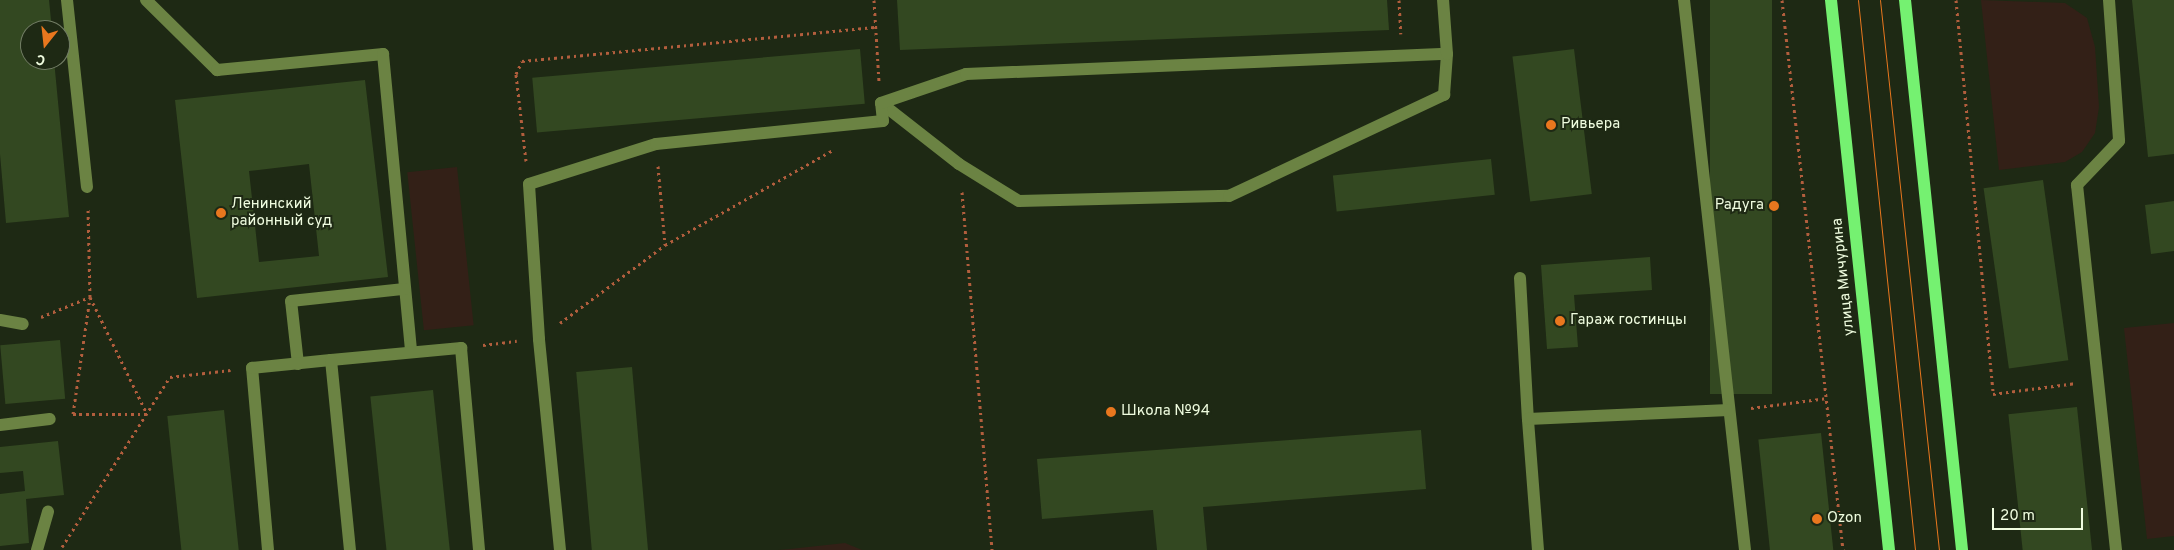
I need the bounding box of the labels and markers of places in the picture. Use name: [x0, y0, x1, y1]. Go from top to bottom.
place label: Ривьера: [1561, 116, 1620, 134]
marker: Ривьера: [1545, 119, 1557, 131]
place label: Ленинский районный суд: [231, 195, 332, 230]
place label: Радуга: [1715, 197, 1764, 215]
marker: Радуга: [1768, 200, 1780, 212]
marker: Ленинский районный суд: [215, 207, 227, 219]
place label: Гараж гостинцы: [1570, 312, 1687, 330]
marker: Гараж гостинцы: [1554, 315, 1566, 327]
place label: Школа №94: [1121, 403, 1210, 421]
marker: Школа №94: [1105, 406, 1117, 418]
place label: Ozon: [1827, 510, 1862, 528]
marker: Ozon: [1811, 513, 1823, 525]

